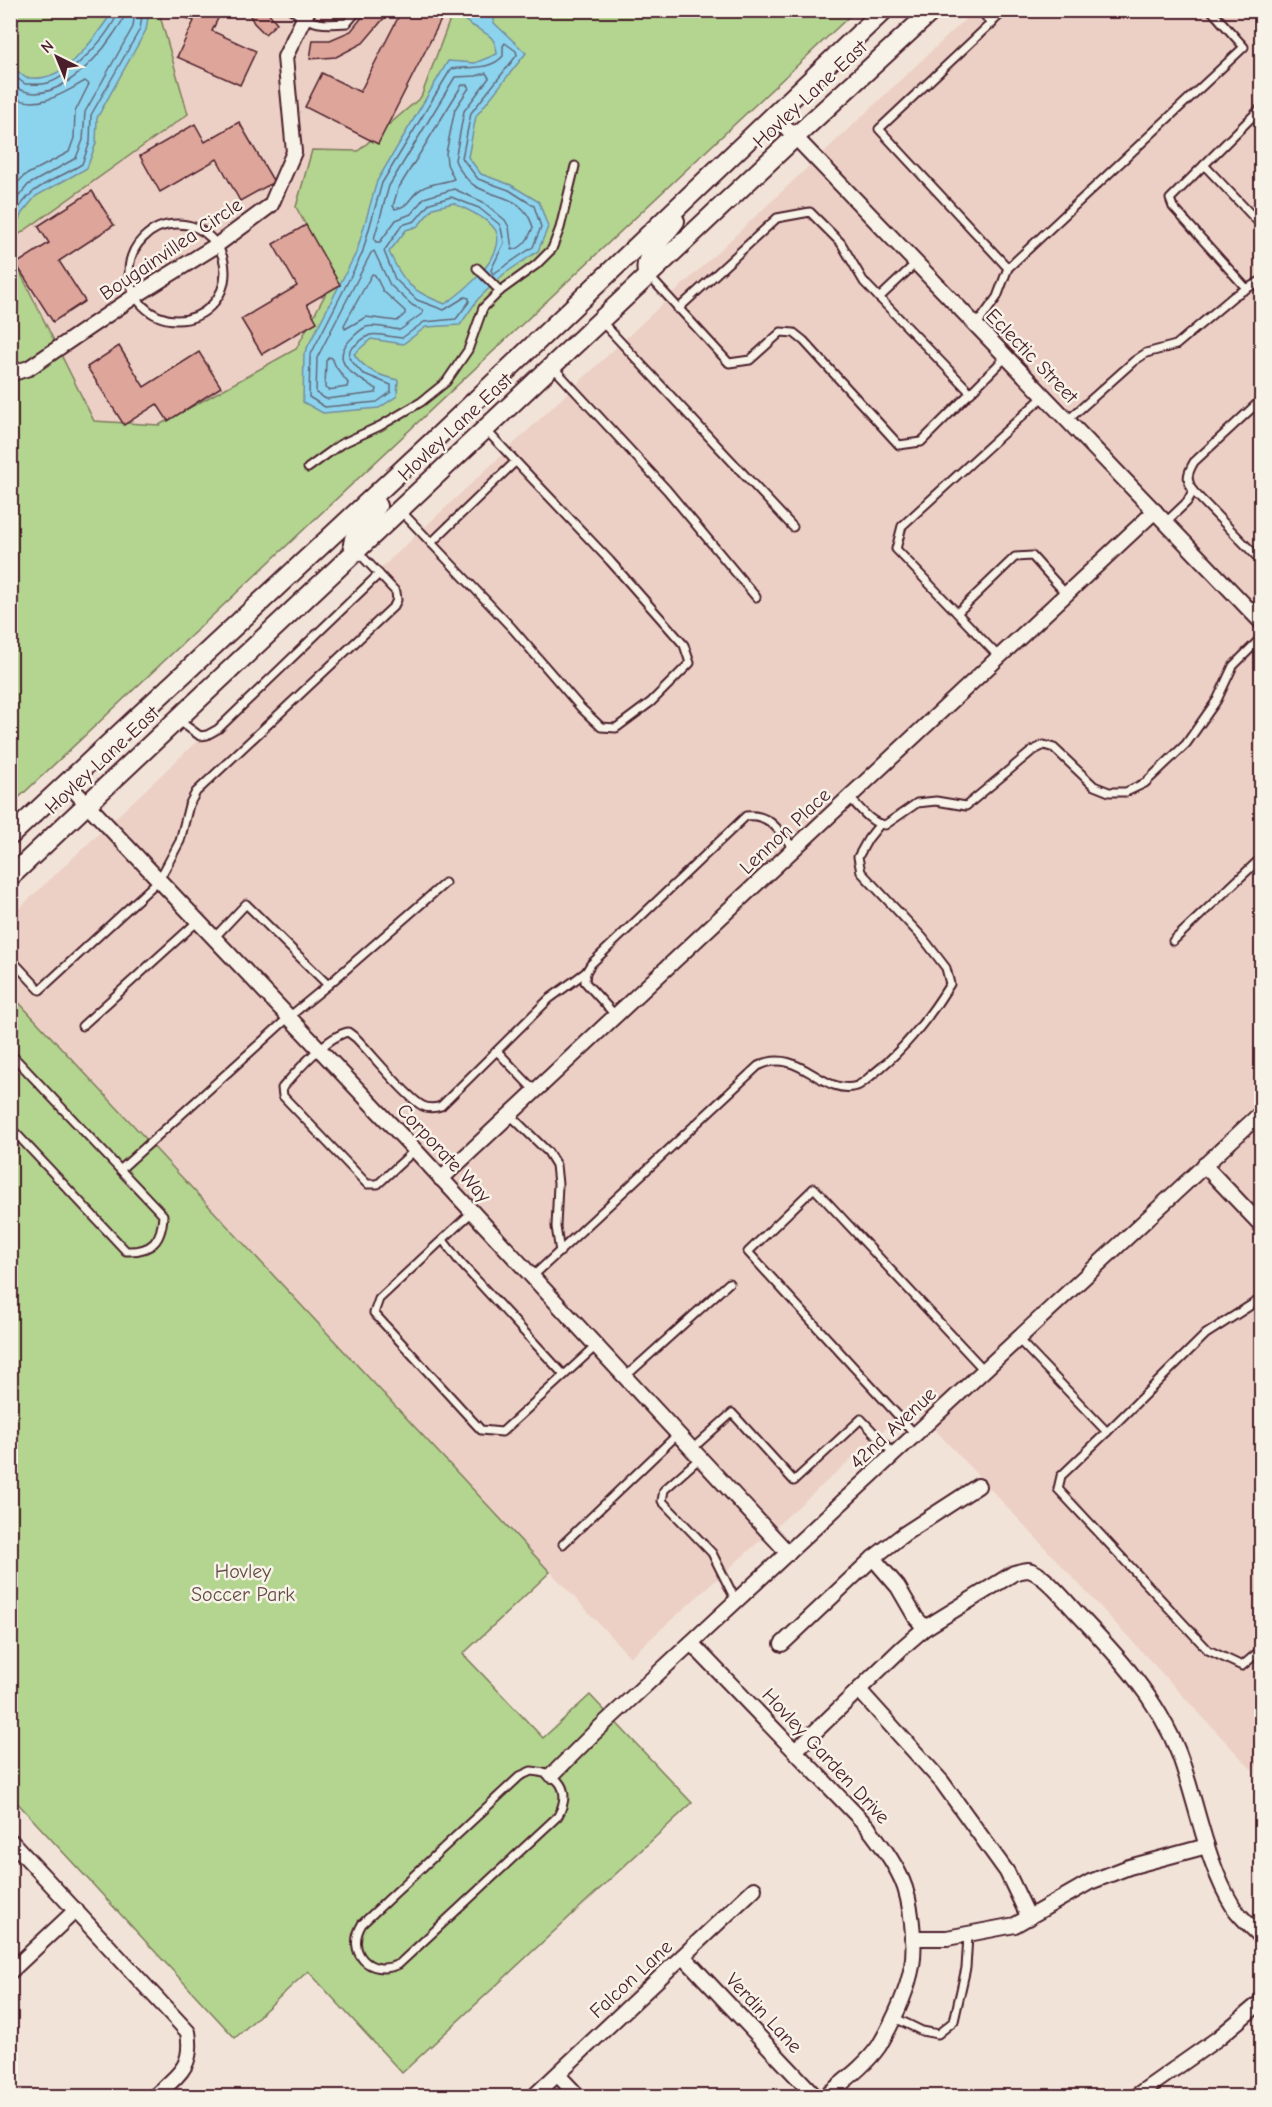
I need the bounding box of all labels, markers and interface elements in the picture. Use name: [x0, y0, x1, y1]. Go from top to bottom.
north arrow: [27, 27, 87, 87]
street label: Hovley Lane East: [748, 34, 873, 153]
text: N: [37, 37, 57, 57]
street label: Bougainvillea Circle: [96, 193, 246, 305]
street label: Eclectic Street: [981, 304, 1084, 409]
street label: Hovley Lane East: [393, 367, 518, 486]
street label: Hovley Lane East: [40, 700, 165, 819]
street label: Lennon Place: [735, 783, 835, 879]
street label: Corporate Way: [392, 1099, 496, 1207]
street label: 42nd Avenue: [845, 1382, 941, 1474]
park label: Hovley Soccer Park: [191, 1560, 295, 1606]
street label: Hovley Garden Drive: [757, 1684, 895, 1828]
street label: Falcon Lane: [585, 1935, 677, 2023]
street label: Verdin Lane: [721, 1968, 807, 2058]

